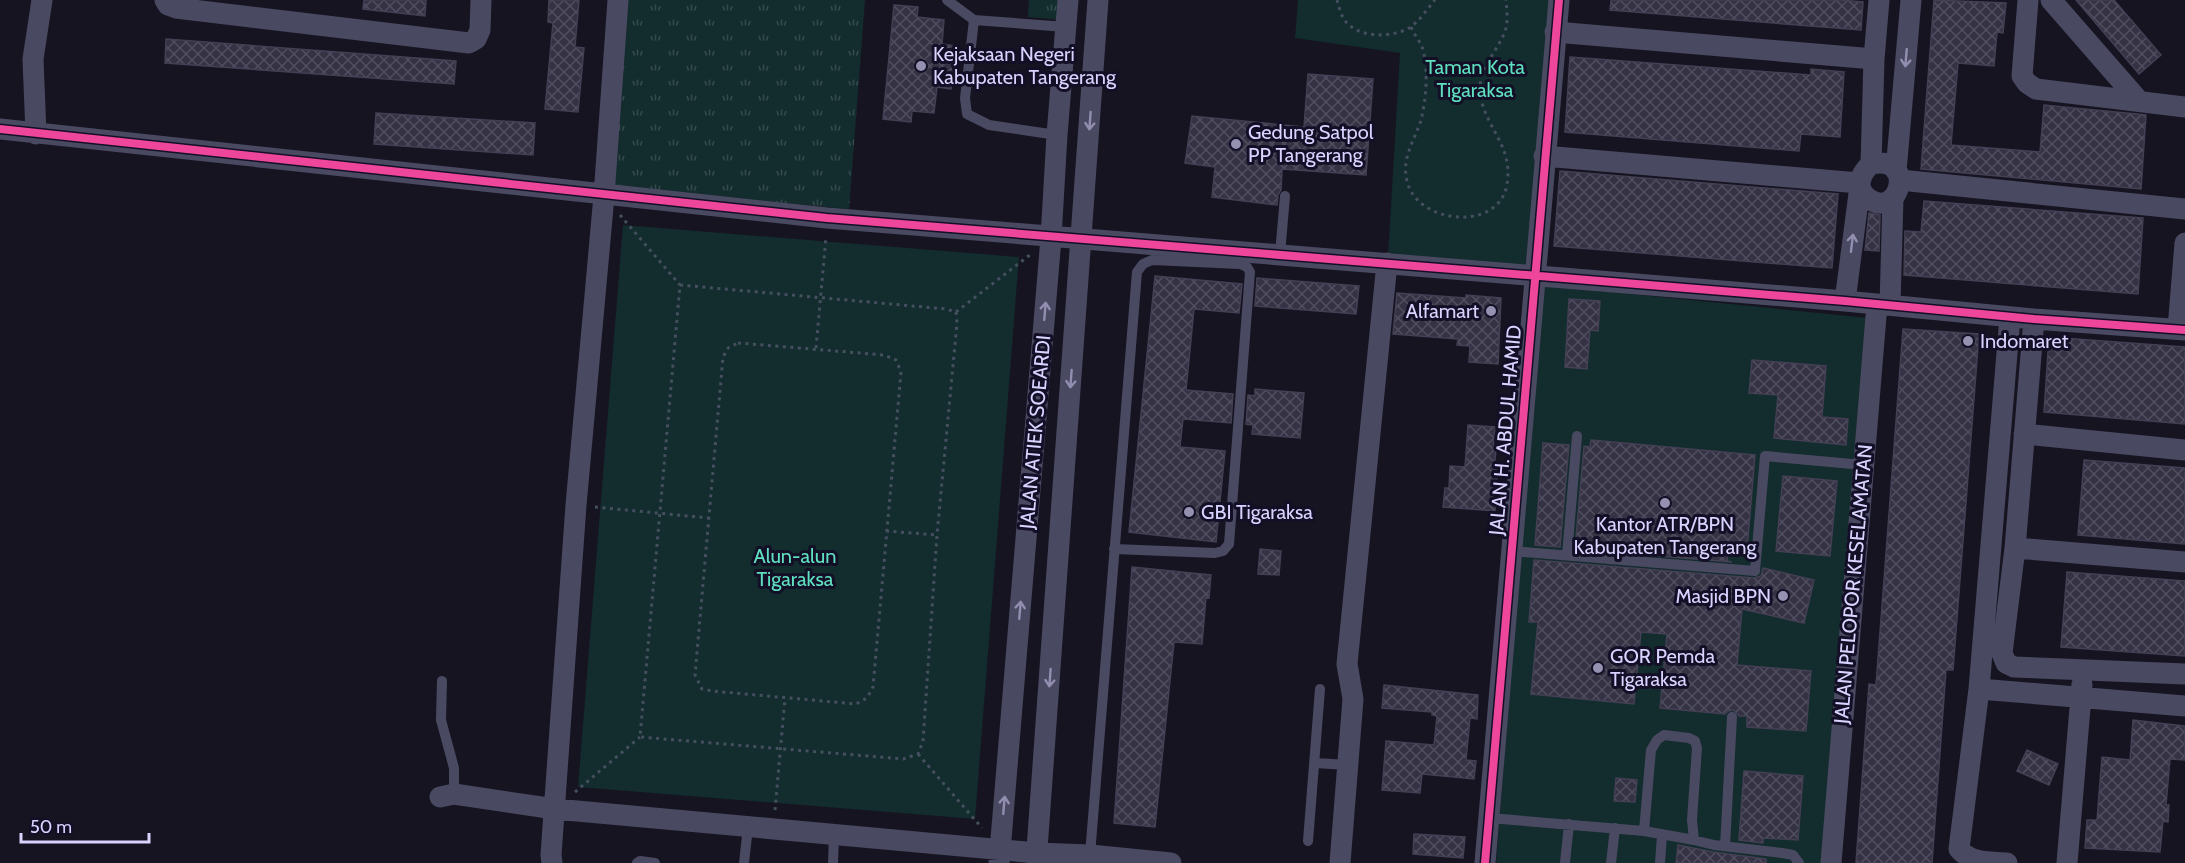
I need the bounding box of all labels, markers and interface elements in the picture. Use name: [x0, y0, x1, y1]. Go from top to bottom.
place label: Kejaksaan Negeri Kabupaten Tangerang: [933, 42, 1117, 89]
one-way arrow: [1901, 48, 1912, 68]
park label: Taman Kota Tigaraksa: [1425, 55, 1525, 102]
marker: Kejaksaan Negeri Kabupaten Tangerang: [914, 59, 928, 73]
one-way arrow: [1084, 111, 1095, 131]
place label: Gedung Satpol PP Tangerang: [1248, 120, 1374, 167]
marker: Gedung Satpol PP Tangerang: [1229, 137, 1243, 151]
one-way arrow: [1847, 234, 1858, 254]
place label: Alfamart: [1406, 299, 1479, 323]
one-way arrow: [1040, 302, 1051, 322]
marker: Alfamart: [1484, 304, 1498, 318]
street label: JALAN H. ABDUL HAMID: [1484, 324, 1526, 537]
place label: Indomaret: [1980, 329, 2069, 353]
street label: JALAN ATIEK SOEARDI: [1014, 334, 1055, 531]
marker: Indomaret: [1961, 334, 1975, 348]
one-way arrow: [1066, 368, 1077, 388]
street label: JALAN PELOPOR KESELAMATAN: [1829, 443, 1877, 726]
marker: Kantor ATR/BPN Kabupaten Tangerang: [1658, 496, 1672, 510]
place label: GBI Tigaraksa: [1201, 500, 1313, 524]
marker: GBI Tigaraksa: [1182, 505, 1196, 519]
place label: Kantor ATR/BPN Kabupaten Tangerang: [1574, 512, 1758, 559]
park label: Alun-alun Tigaraksa: [753, 544, 837, 591]
place label: Masjid BPN: [1675, 584, 1771, 608]
marker: Masjid BPN: [1776, 589, 1790, 603]
one-way arrow: [1015, 601, 1026, 621]
place label: GOR Pemda Tigaraksa: [1610, 644, 1715, 691]
marker: GOR Pemda Tigaraksa: [1591, 661, 1605, 675]
one-way arrow: [1044, 667, 1055, 687]
one-way arrow: [999, 795, 1010, 815]
scale bar: [21, 806, 148, 844]
text: 50 m: [30, 816, 72, 838]

